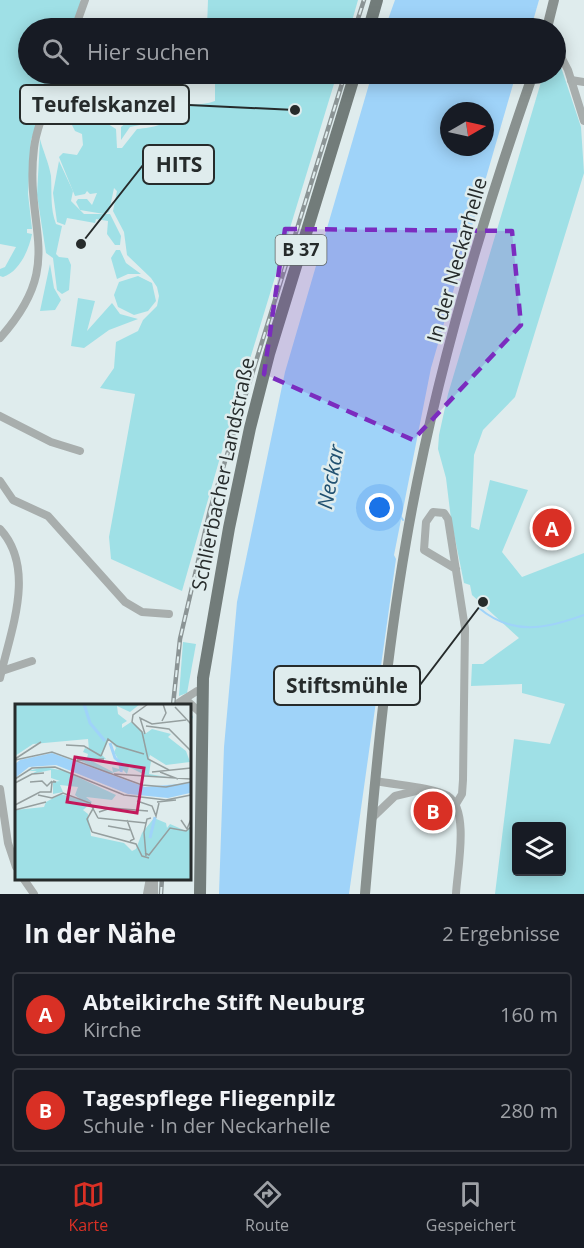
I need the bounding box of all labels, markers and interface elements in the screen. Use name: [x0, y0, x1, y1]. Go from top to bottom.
search box: [18, 18, 566, 84]
icon: search: [39, 35, 72, 68]
text: Hier suchen: [87, 36, 210, 66]
callout: Teufelskanzel: [20, 85, 189, 124]
text: Teufelskanzel: [32, 90, 176, 118]
north arrow: [440, 102, 494, 156]
callout: HITS: [143, 145, 214, 184]
text: HITS: [156, 150, 202, 178]
street label: In der Neckarhelle: [420, 174, 493, 345]
road number: B 37: [276, 235, 326, 265]
street label: Schlierbacher Landstraße: [185, 355, 260, 593]
water label: Neckar: [310, 441, 350, 511]
your location: [365, 493, 394, 522]
pin: A: [532, 506, 572, 550]
callout: Stiftsmühle: [274, 666, 420, 705]
text: Stiftsmühle: [286, 671, 408, 699]
inset map: [15, 704, 190, 879]
pin: B: [414, 788, 452, 834]
map controls: [512, 822, 566, 876]
button: layers: [512, 822, 566, 876]
text: In der Nähe: [24, 915, 176, 951]
text: 2 Ergebnisse: [442, 920, 560, 947]
text: Abteikirche Stift Neuburg: [83, 986, 365, 1016]
text: A: [39, 1001, 52, 1028]
text: 160 m: [500, 1001, 558, 1028]
text: Kirche: [83, 1016, 142, 1043]
text: Tagespflege Fliegenpilz: [83, 1082, 335, 1112]
text: B: [39, 1097, 52, 1124]
text: 280 m: [500, 1097, 558, 1124]
text: Schule · In der Neckarhelle: [83, 1112, 330, 1139]
tab: Karte: [68, 1178, 108, 1236]
tab: Route: [245, 1178, 289, 1236]
tab: Gespeichert: [426, 1178, 516, 1236]

